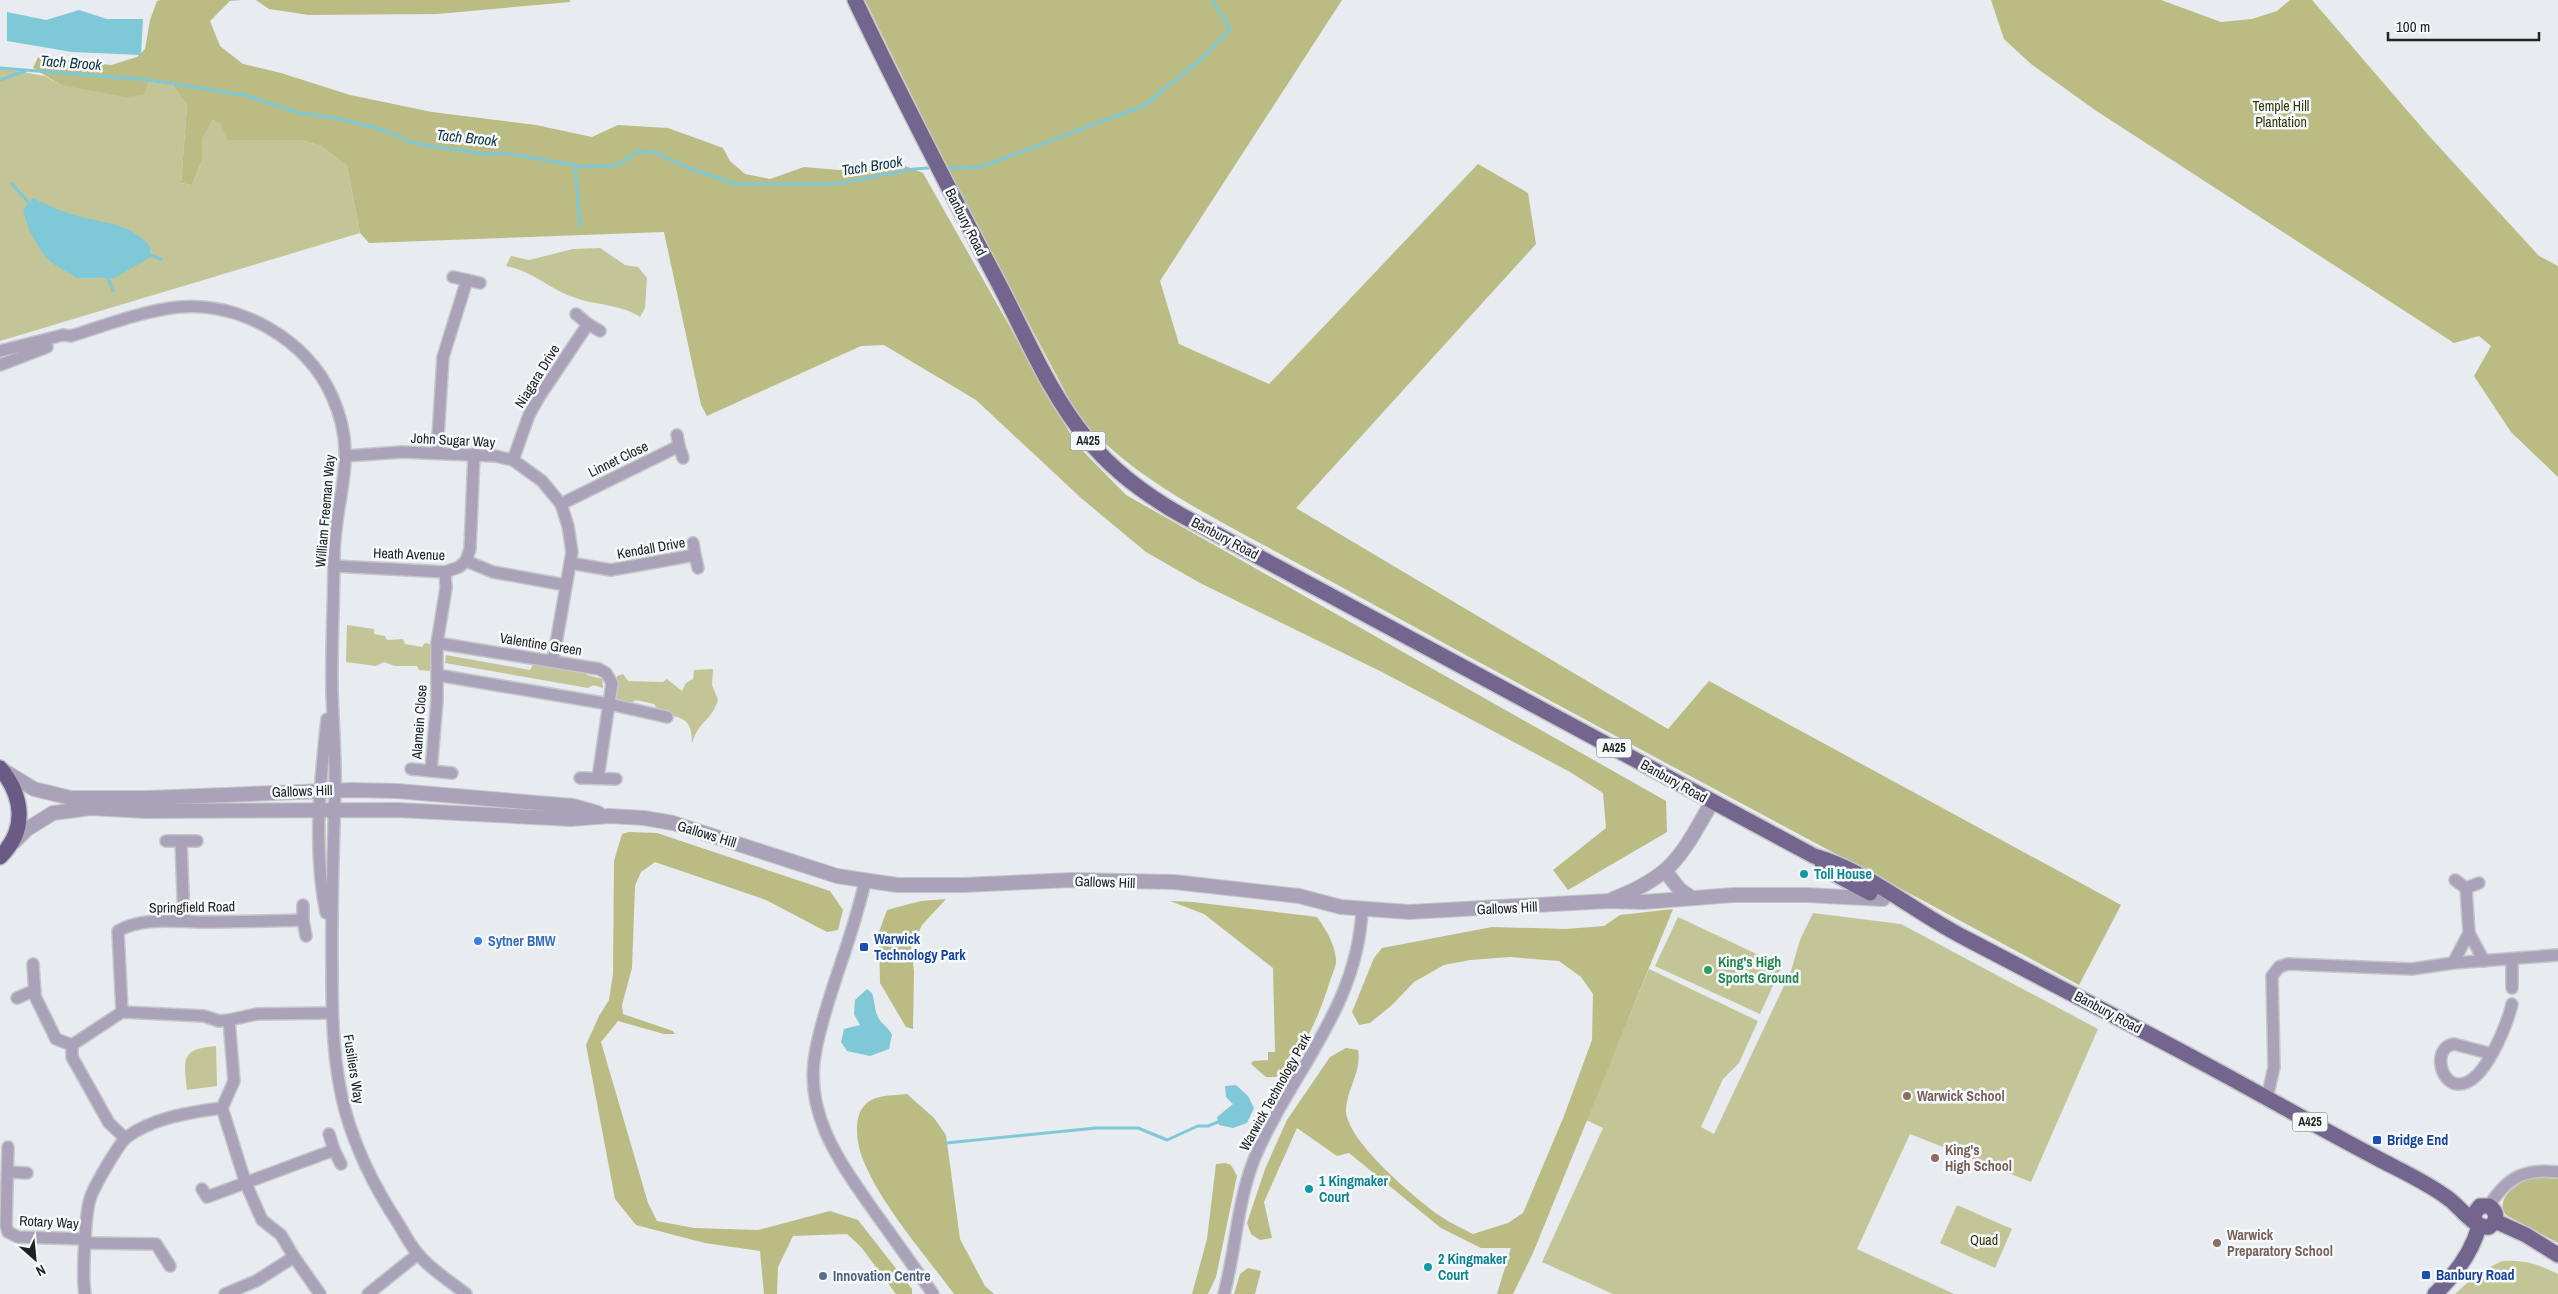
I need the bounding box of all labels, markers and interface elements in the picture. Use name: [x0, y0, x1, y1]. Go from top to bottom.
scale bar: [2388, 10, 2539, 42]
text: 100 m: [2396, 16, 2430, 37]
water label: Tach Brook: [40, 50, 103, 75]
park label: Temple Hill Plantation: [2253, 97, 2309, 131]
water label: Tach Brook: [436, 124, 499, 151]
water label: Tach Brook: [840, 150, 905, 181]
street label: Banbury Road: [941, 185, 991, 259]
street label: Niagara Drive: [510, 341, 564, 411]
street label: John Sugar Way: [410, 429, 496, 451]
road number: A425: [1070, 432, 1106, 451]
street label: Linnet Close: [585, 437, 651, 481]
street label: William Freeman Way: [311, 454, 339, 568]
street label: Banbury Road: [1188, 513, 1262, 563]
street label: Kendall Drive: [615, 533, 687, 563]
street label: Heath Avenue: [373, 544, 445, 564]
street label: Valentine Green: [499, 629, 583, 659]
street label: Alamein Close: [407, 684, 431, 761]
road number: A425: [1596, 738, 1632, 758]
street label: Banbury Road: [1638, 755, 1710, 807]
street label: Gallows Hill: [271, 781, 333, 801]
street label: Gallows Hill: [675, 817, 739, 851]
place label: Toll House: [1814, 865, 1872, 883]
marker: Toll House: [1798, 868, 1810, 880]
street label: Gallows Hill: [1074, 872, 1136, 892]
street label: Springfield Road: [149, 897, 235, 917]
street label: Gallows Hill: [1476, 897, 1538, 919]
place label: Warwick Technology Park: [874, 930, 966, 964]
place label: Sytner BMW: [488, 932, 556, 950]
marker: Sytner BMW: [472, 935, 484, 947]
marker: Warwick Technology Park: [858, 941, 870, 953]
place label: King's High Sports Ground: [1718, 953, 1799, 987]
marker: King's High Sports Ground: [1702, 964, 1714, 976]
street label: Banbury Road: [2071, 987, 2145, 1037]
street label: Warwick Technology Park: [1235, 1030, 1315, 1154]
street label: Fusiliers Way: [340, 1033, 368, 1105]
place label: Warwick School: [1917, 1087, 2005, 1105]
marker: Warwick School: [1901, 1090, 1913, 1102]
road number: A425: [2292, 1112, 2328, 1132]
place label: Bridge End: [2387, 1131, 2448, 1149]
marker: Bridge End: [2371, 1134, 2383, 1146]
place label: King's High School: [1945, 1141, 2012, 1175]
marker: King's High School: [1929, 1152, 1941, 1164]
place label: 1 Kingmaker Court: [1319, 1172, 1388, 1206]
marker: 1 Kingmaker Court: [1303, 1183, 1315, 1195]
street label: Rotary Way: [19, 1211, 79, 1233]
place label: Warwick Preparatory School: [2227, 1226, 2333, 1260]
park label: Quad: [1970, 1231, 1998, 1249]
north arrow: [10, 1234, 60, 1284]
marker: Warwick Preparatory School: [2211, 1237, 2223, 1249]
place label: 2 Kingmaker Court: [1438, 1250, 1507, 1284]
text: N: [33, 1261, 49, 1280]
marker: 2 Kingmaker Court: [1422, 1261, 1434, 1273]
place label: Banbury Road: [2436, 1266, 2514, 1284]
place label: Innovation Centre: [833, 1267, 931, 1285]
marker: Banbury Road: [2420, 1269, 2432, 1281]
marker: Innovation Centre: [817, 1270, 829, 1282]

